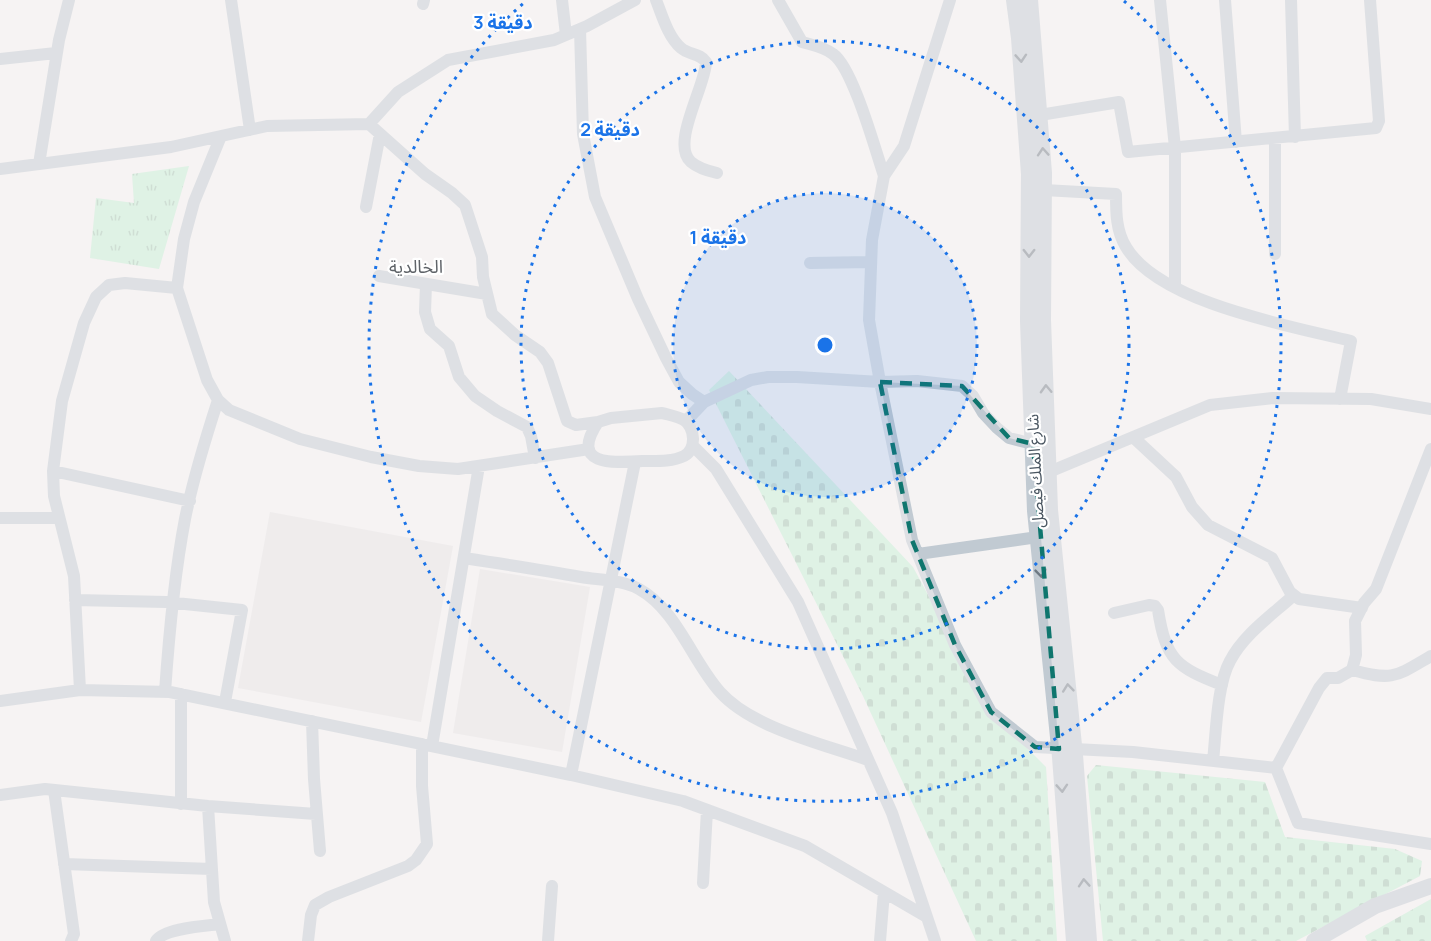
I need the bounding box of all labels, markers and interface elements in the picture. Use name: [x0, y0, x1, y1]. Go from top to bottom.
text: 3 دقيقة: [473, 10, 533, 34]
one-way arrow: [1014, 54, 1027, 63]
text: 2 دقيقة: [580, 117, 640, 141]
one-way arrow: [1036, 148, 1049, 157]
text: 1 دقيقة: [690, 225, 746, 249]
one-way arrow: [1023, 248, 1035, 257]
district label: الخالدية: [389, 254, 443, 278]
centre of rings: [815, 335, 835, 355]
one-way arrow: [1039, 385, 1052, 394]
street label: شارع الملك فيصل: [1021, 413, 1051, 529]
one-way arrow: [1034, 569, 1047, 578]
one-way arrow: [1062, 684, 1075, 693]
one-way arrow: [1055, 784, 1068, 793]
one-way arrow: [1078, 878, 1091, 887]

